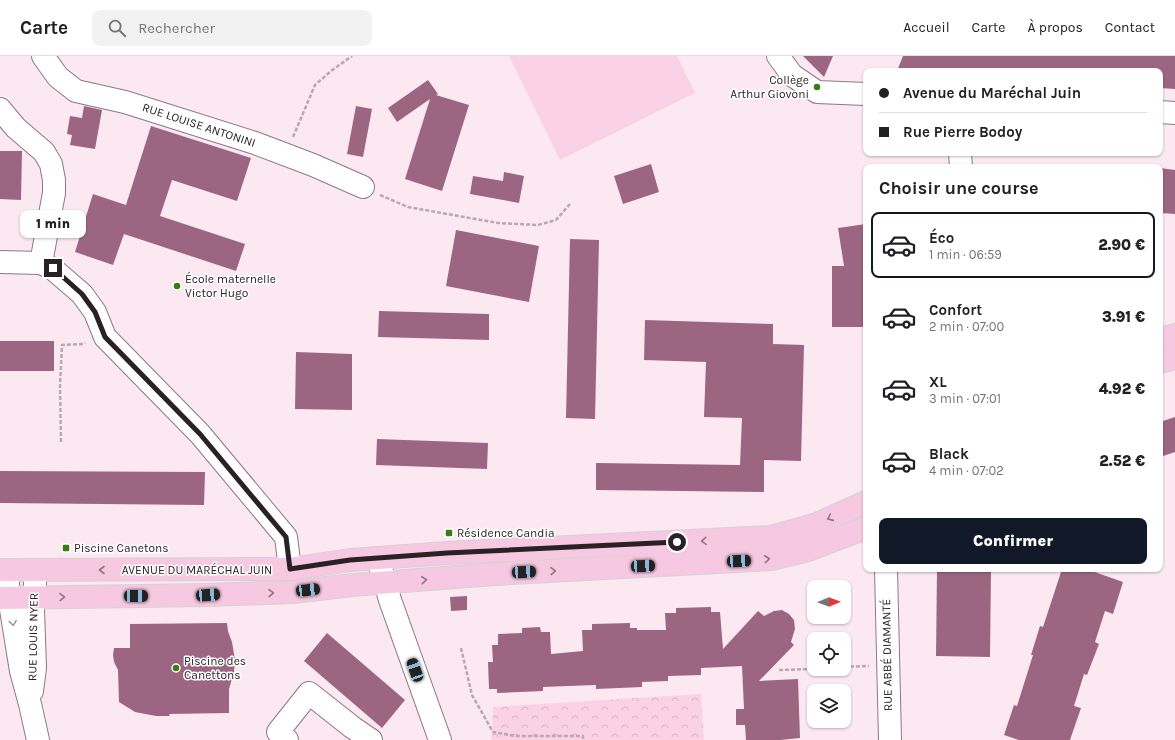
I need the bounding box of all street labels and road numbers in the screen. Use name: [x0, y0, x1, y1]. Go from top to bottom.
street label: RUE LOUISE ANTONINI: [141, 100, 257, 150]
street label: AVENUE DU MARÉCHAL JUIN: [122, 562, 272, 577]
street label: RUE LOUIS NYER: [25, 593, 41, 681]
street label: RUE ABBÉ DIAMANTÉ: [878, 599, 895, 711]

